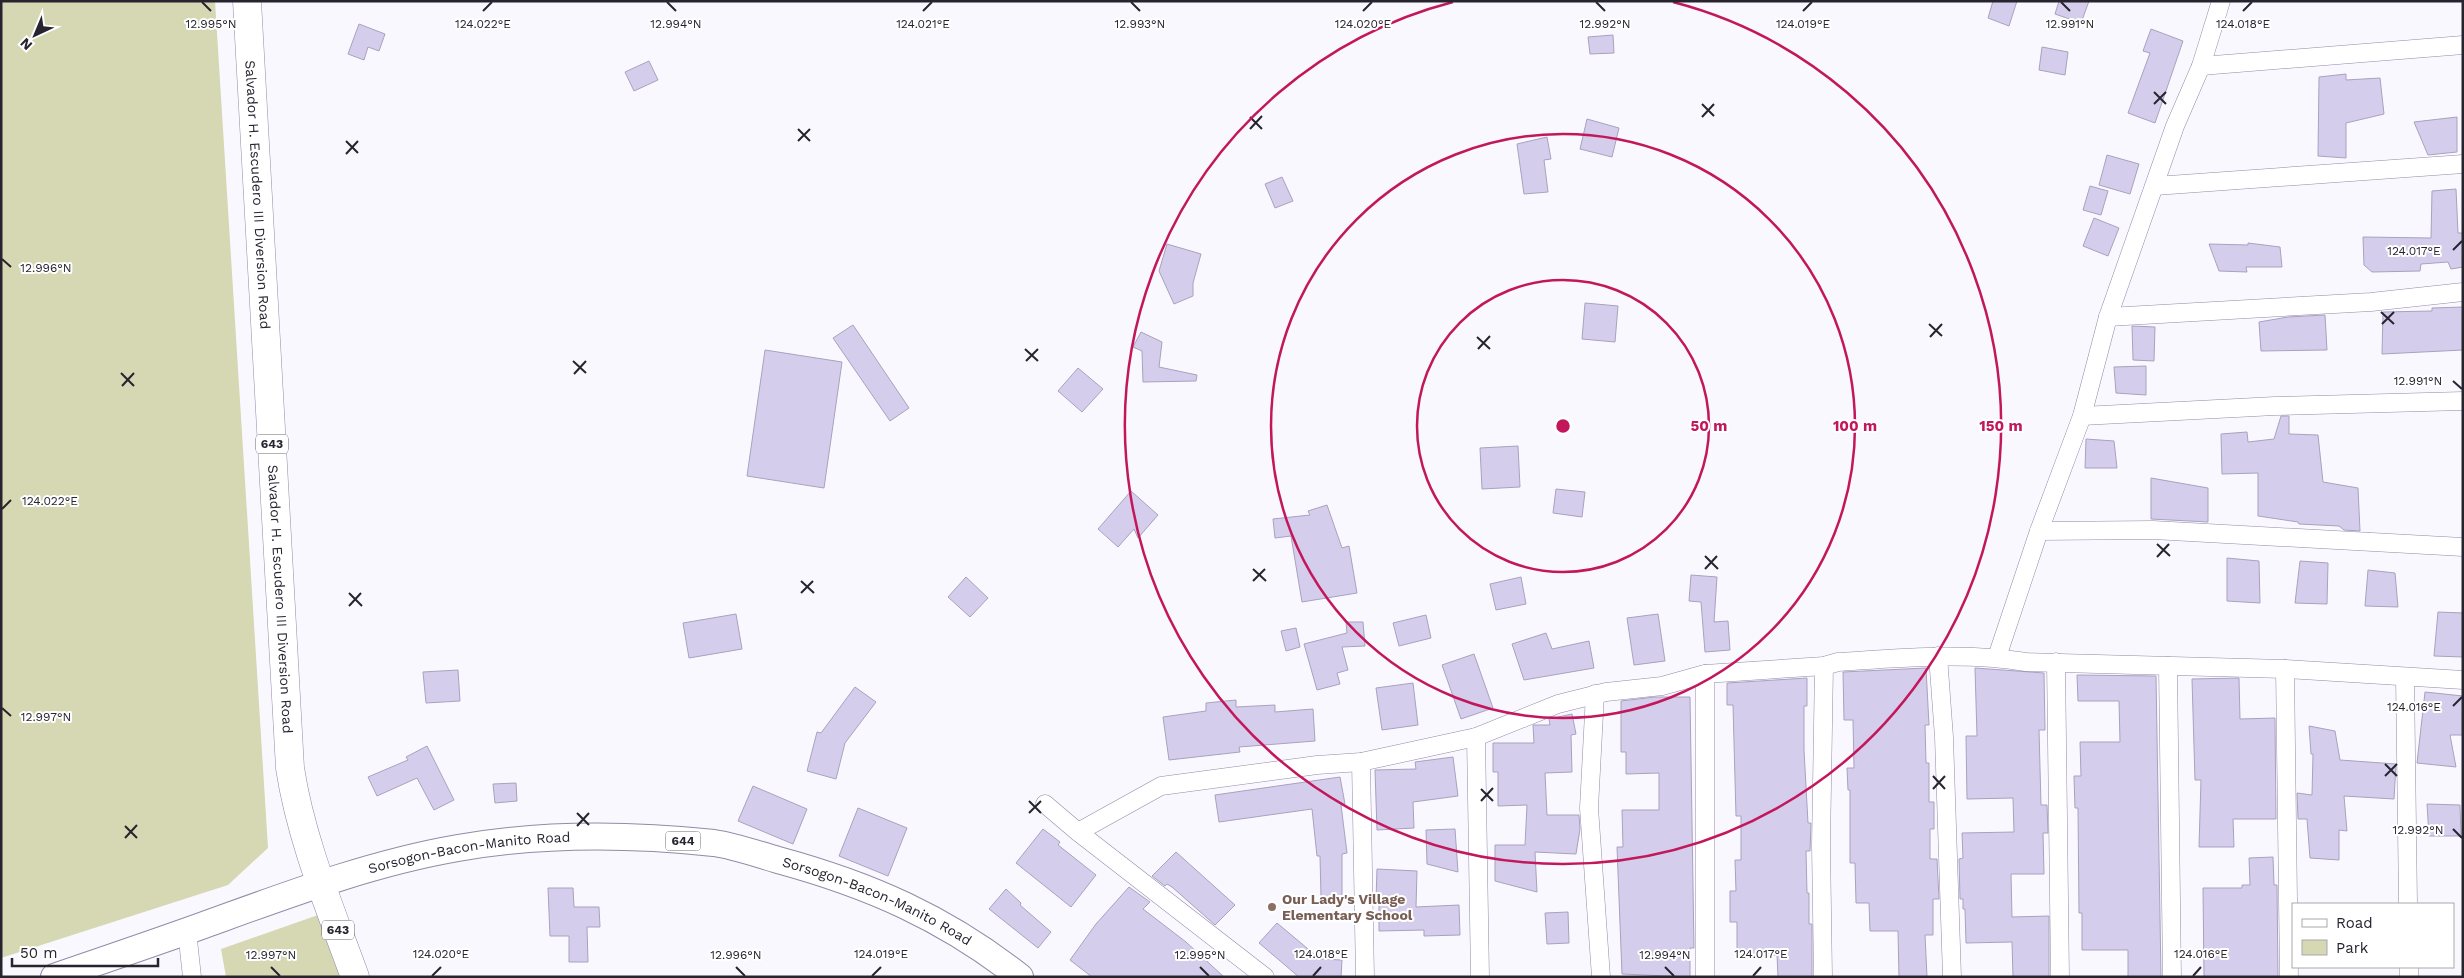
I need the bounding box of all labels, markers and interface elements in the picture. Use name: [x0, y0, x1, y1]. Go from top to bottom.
north arrow: [10, 10, 60, 60]
text: 12.995°N: [186, 17, 237, 31]
text: 124.022°E: [455, 17, 511, 31]
text: 12.994°N: [650, 17, 702, 31]
text: 124.021°E: [896, 17, 950, 31]
text: 12.993°N: [1115, 17, 1165, 31]
text: 124.020°E: [1335, 17, 1392, 31]
text: 12.992°N: [1579, 17, 1631, 31]
text: 124.019°E: [1776, 17, 1830, 31]
text: 12.991°N: [2046, 17, 2094, 31]
text: 124.018°E: [2216, 17, 2270, 31]
text: N: [17, 35, 35, 54]
street label: Salvador H. Escudero III Diversion Road: [242, 60, 273, 330]
text: 124.017°E: [2387, 244, 2441, 258]
text: 12.996°N: [20, 261, 72, 275]
text: 12.991°N: [2394, 374, 2442, 388]
centre of rings: [1554, 417, 1572, 435]
text: 50 m: [1691, 417, 1727, 435]
text: 100 m: [1833, 417, 1877, 435]
text: 150 m: [1979, 417, 2023, 435]
road number: 643: [256, 434, 288, 454]
street label: Salvador H. Escudero III Diversion Road: [265, 464, 296, 734]
text: 124.022°E: [22, 494, 78, 508]
text: 124.016°E: [2387, 700, 2441, 714]
text: 12.997°N: [21, 710, 71, 724]
text: 12.992°N: [2392, 823, 2444, 837]
street label: Sorsogon-Bacon-Manito Road: [366, 829, 571, 877]
road number: 644: [666, 831, 700, 850]
street label: Sorsogon-Bacon-Manito Road: [781, 854, 975, 948]
place label: Our Lady's Village Elementary School: [1282, 891, 1413, 923]
marker: Our Lady's Village Elementary School: [1266, 901, 1278, 913]
legend: [2292, 903, 2454, 968]
text: Road: [2336, 914, 2373, 932]
road number: 643: [322, 920, 354, 940]
scale bar: [12, 936, 159, 968]
text: Park: [2336, 939, 2369, 957]
text: 50 m: [20, 944, 57, 962]
text: 124.020°E: [413, 947, 470, 961]
text: 124.019°E: [854, 947, 908, 961]
text: 124.018°E: [1294, 947, 1348, 961]
text: 124.017°E: [1734, 947, 1788, 961]
text: 124.016°E: [2174, 947, 2228, 961]
text: 12.997°N: [246, 948, 296, 962]
text: 12.996°N: [710, 948, 762, 962]
text: 12.995°N: [1175, 948, 1226, 962]
text: 12.994°N: [1639, 948, 1691, 962]

